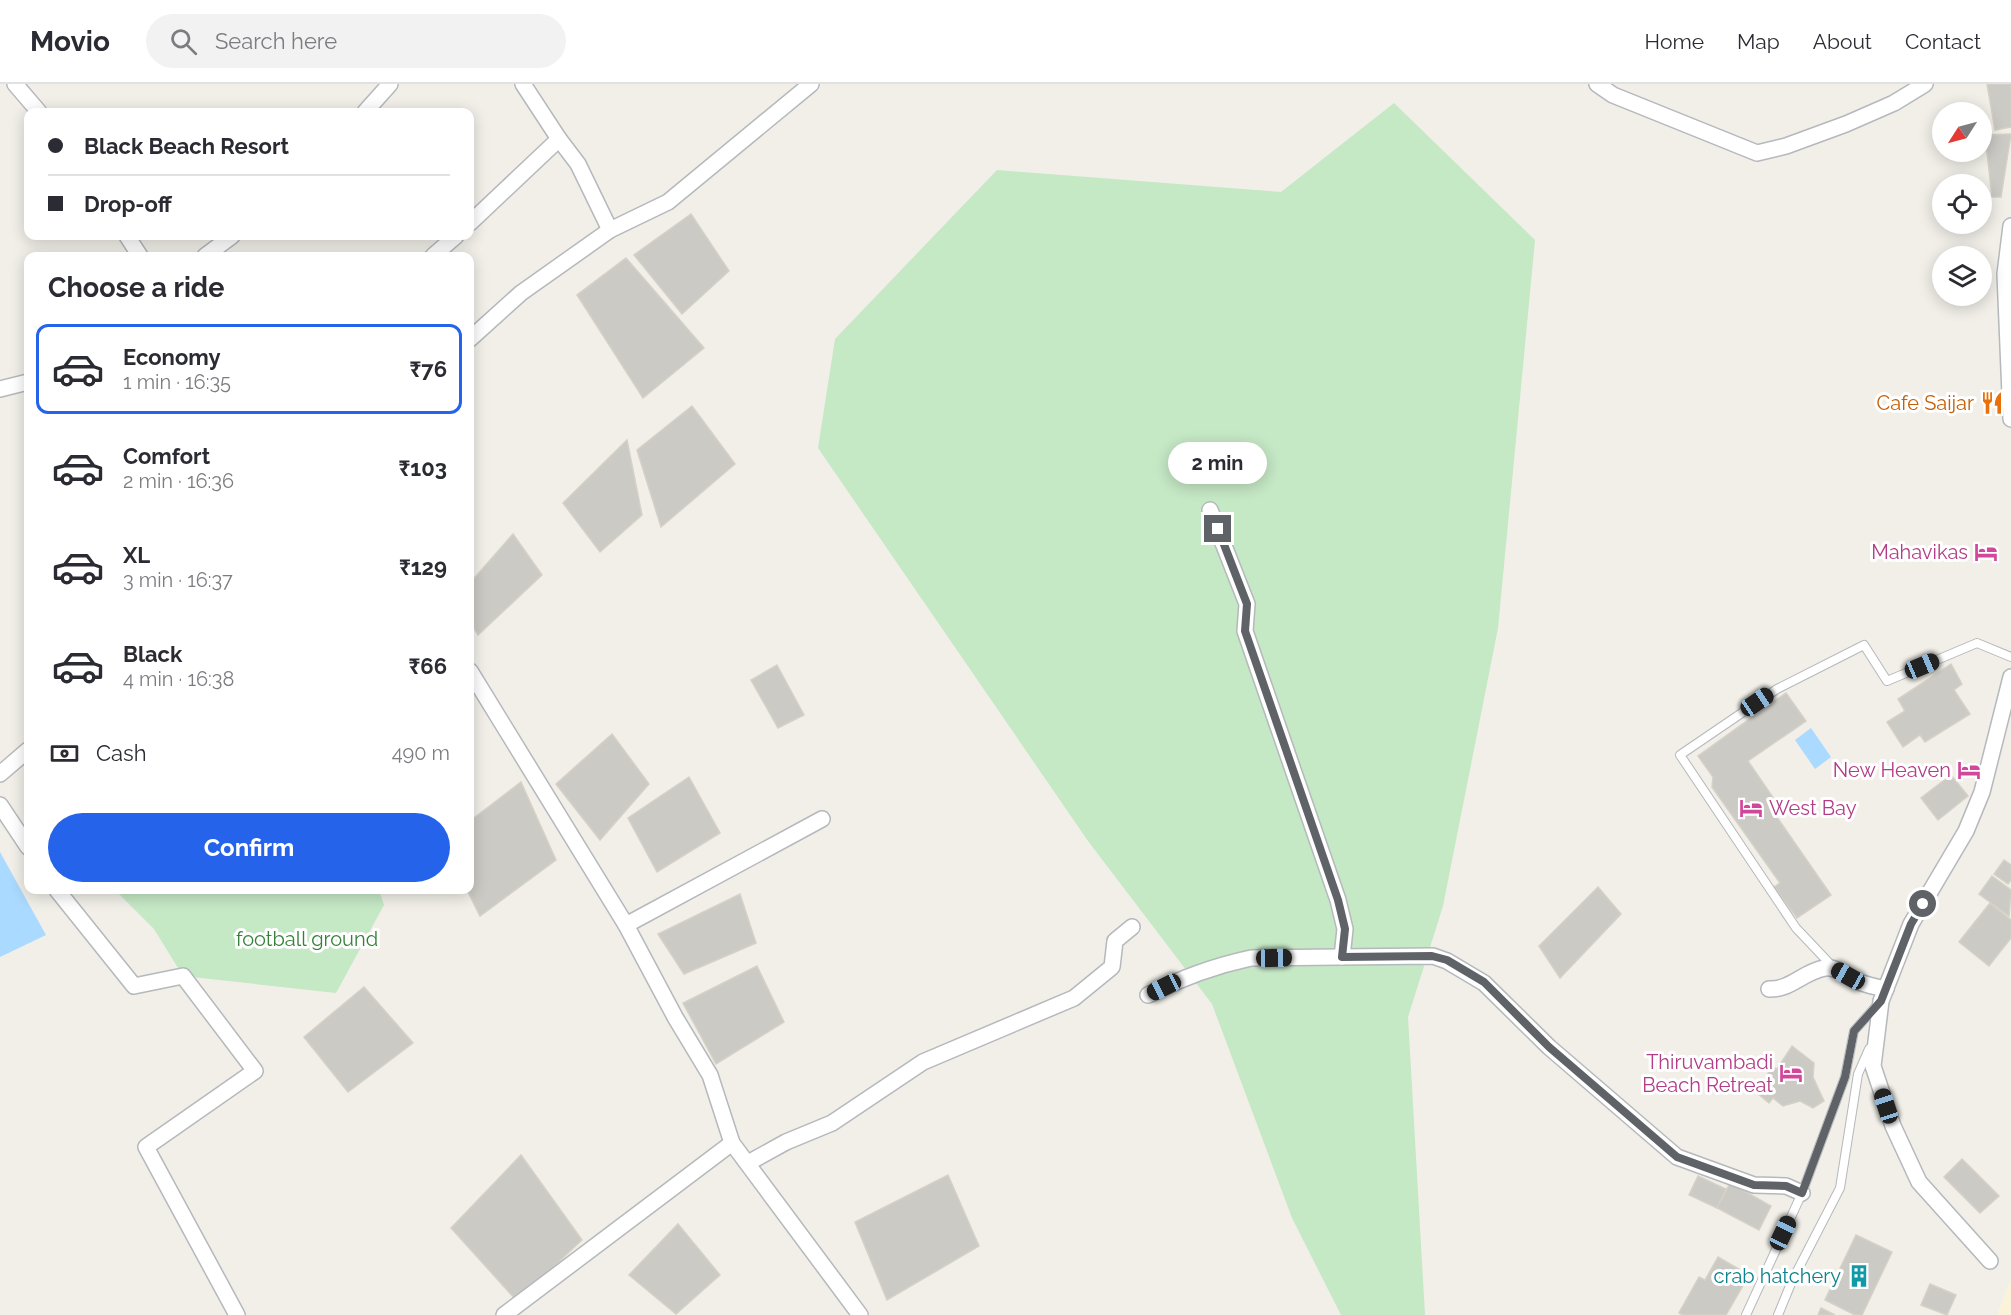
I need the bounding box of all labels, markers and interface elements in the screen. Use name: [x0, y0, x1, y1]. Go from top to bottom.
search box: [146, 14, 566, 68]
text: Movio: [30, 25, 110, 58]
icon: search: [167, 25, 200, 58]
text: Search here: [215, 28, 337, 54]
text: Home: [1645, 29, 1704, 54]
text: Map: [1737, 29, 1780, 54]
text: About: [1813, 29, 1872, 54]
text: Contact: [1905, 29, 1981, 54]
north arrow: [1932, 102, 1992, 162]
map controls: [1932, 102, 1992, 306]
text: Black Beach Resort: [84, 133, 289, 159]
button: locate: [1932, 174, 1992, 234]
text: Drop-off: [84, 191, 172, 217]
button: layers: [1932, 246, 1992, 306]
text: Choose a ride: [48, 272, 224, 303]
icon: car: [51, 342, 105, 396]
text: Economy: [123, 344, 221, 370]
text: ₹76: [410, 356, 447, 382]
text: 1 min · 16:35: [123, 370, 231, 394]
restaurant icon: Cafe Saijar: [1979, 390, 2005, 416]
place label: Cafe Saijar: [1877, 391, 1974, 415]
icon: car: [51, 441, 105, 495]
callout: 2 min: [1168, 442, 1268, 484]
text: Comfort: [123, 443, 210, 469]
text: 2 min: [1192, 451, 1243, 475]
text: ₹103: [399, 455, 447, 481]
text: 2 min · 16:36: [123, 469, 234, 493]
route end: [1204, 515, 1231, 542]
hotel icon: Mahavikas: [1973, 539, 1999, 565]
icon: car: [51, 540, 105, 594]
place label: Mahavikas: [1871, 540, 1968, 564]
text: XL: [123, 542, 150, 568]
text: ₹129: [399, 554, 447, 580]
text: 3 min · 16:37: [123, 568, 233, 592]
icon: car: [51, 639, 105, 693]
text: Black: [123, 641, 182, 667]
car: [1902, 651, 1942, 681]
text: ₹66: [409, 653, 447, 679]
text: 4 min · 16:38: [123, 667, 234, 691]
car: [1737, 684, 1777, 720]
icon: cash: [48, 737, 81, 770]
text: Cash: [96, 740, 147, 766]
text: 490 m: [392, 741, 450, 765]
hotel icon: New Heaven: [1956, 757, 1982, 783]
place label: New Heaven: [1833, 758, 1951, 782]
hotel icon: West Bay: [1738, 795, 1764, 821]
place label: West Bay: [1769, 796, 1857, 820]
button: Confirm: [48, 813, 450, 882]
route start: [1909, 890, 1936, 917]
park label: football ground: [236, 927, 378, 951]
car: [1256, 949, 1292, 967]
car: [1828, 959, 1868, 993]
car: [1144, 971, 1184, 1003]
place label: Thiruvambadi Beach Retreat: [1642, 1050, 1773, 1097]
hotel icon: Thiruvambadi Beach Retreat: [1778, 1060, 1804, 1086]
car: [1872, 1086, 1900, 1126]
car: [1767, 1213, 1799, 1253]
building icon: crab hatchery: [1846, 1263, 1872, 1289]
place label: crab hatchery: [1713, 1264, 1841, 1288]

